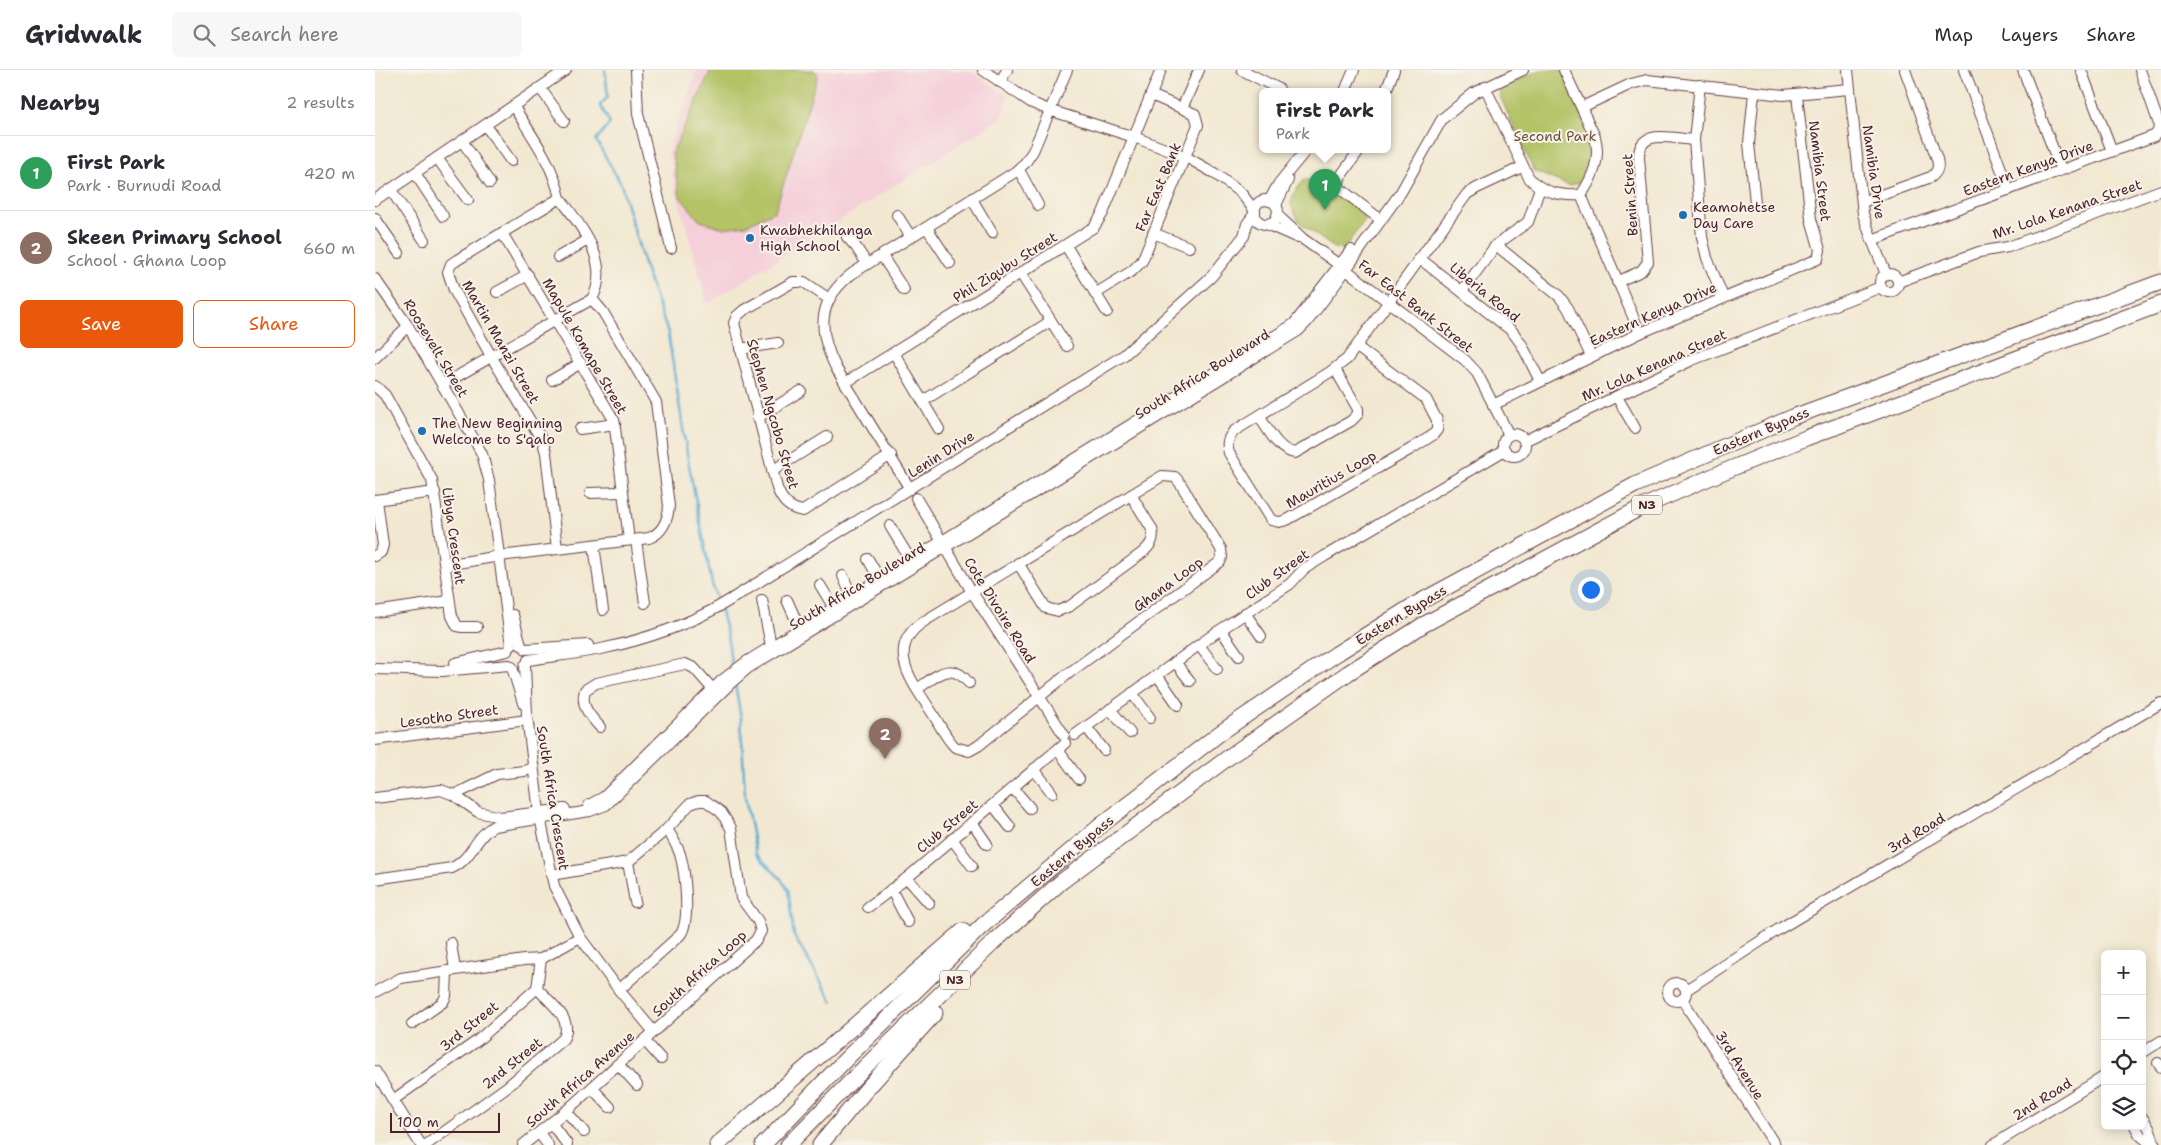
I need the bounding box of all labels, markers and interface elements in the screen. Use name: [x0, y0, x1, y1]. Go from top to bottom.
search box: [172, 12, 522, 57]
text: Gridwalk: [25, 19, 142, 51]
icon: search: [190, 21, 218, 49]
text: Search here: [230, 22, 339, 47]
text: Map: [1935, 23, 1973, 47]
text: Layers: [2001, 23, 2058, 47]
text: Share: [2086, 23, 2136, 47]
popup: [1259, 88, 1391, 153]
text: Nearby: [20, 89, 100, 117]
text: 2 results: [286, 92, 355, 113]
text: First Park: [1276, 98, 1374, 123]
street label: Namibia Street: [1805, 120, 1835, 222]
text: Park: [1276, 123, 1310, 144]
street label: Namibia Drive: [1858, 124, 1890, 220]
park label: Second Park: [1514, 127, 1596, 145]
street label: Eastern Kenya Drive: [1960, 136, 2096, 200]
street label: Far East Bank: [1131, 140, 1185, 234]
text: First Park: [67, 150, 165, 175]
street label: Benin Street: [1618, 153, 1642, 237]
text: 1: [32, 163, 40, 184]
text: 420 m: [304, 163, 355, 184]
pin: 1: [1309, 169, 1341, 210]
text: Park · Burnudi Road: [67, 175, 221, 196]
street label: Mr. Lola Kenana Street: [1990, 175, 2144, 243]
place label: Keamohetse Day Care: [1693, 198, 1776, 232]
marker: Keamohetse Day Care: [1677, 209, 1689, 221]
place label: Kwabhekhilanga High School: [760, 221, 872, 255]
text: Skeen Primary School: [67, 225, 282, 250]
street label: Phil Ziqubu Street: [949, 228, 1061, 306]
marker: Kwabhekhilanga High School: [744, 232, 756, 244]
text: 2: [30, 238, 42, 259]
text: 660 m: [303, 238, 355, 259]
text: School · Ghana Loop: [67, 250, 226, 271]
street label: Far East Bank Street: [1355, 255, 1477, 357]
street label: Liberia Road: [1446, 258, 1524, 326]
street label: Mapule Komape Street: [539, 275, 631, 417]
street label: Martin Manzi Street: [458, 277, 544, 407]
street label: Eastern Kenya Drive: [1587, 278, 1719, 350]
street label: Roosevelt Street: [400, 296, 472, 400]
button: Save: [20, 300, 183, 348]
button: Share: [193, 300, 355, 348]
street label: South Africa Boulevard: [1131, 325, 1273, 423]
street label: Mr. Lola Kenana Street: [1579, 325, 1729, 405]
street label: Stephen Ngcobo Street: [743, 337, 803, 491]
street label: Eastern Bypass: [1710, 403, 1812, 459]
place label: The New Beginning Welcome to S'qalo: [432, 414, 562, 448]
marker: The New Beginning Welcome to S'qalo: [416, 425, 428, 437]
street label: Lenin Drive: [904, 426, 978, 482]
street label: Mauritius Loop: [1283, 446, 1380, 512]
street label: Libya Crescent: [438, 486, 470, 586]
road number: N3: [1632, 496, 1662, 514]
street label: South Africa Boulevard: [786, 538, 929, 634]
street label: Club Street: [1241, 545, 1313, 603]
street label: Ghana Loop: [1130, 553, 1207, 615]
street label: Cote Divoire Road: [960, 554, 1040, 666]
your location: [1578, 577, 1604, 603]
street label: Eastern Bypass: [1352, 581, 1450, 649]
street label: Lesotho Street: [399, 700, 499, 732]
pin: 2: [869, 718, 901, 759]
street label: South Africa Crescent: [533, 724, 573, 872]
street label: Club Street: [913, 795, 981, 857]
street label: 3rd Road: [1884, 809, 1948, 857]
street label: Eastern Bypass: [1027, 811, 1117, 891]
street label: South Africa Loop: [648, 926, 750, 1020]
map controls: [2101, 950, 2146, 1130]
button: +: [2101, 950, 2146, 995]
road number: N3: [940, 970, 970, 990]
button: −: [2101, 995, 2146, 1040]
street label: 3rd Street: [436, 997, 502, 1055]
street label: South Africa Avenue: [522, 1027, 638, 1131]
street label: 3rd Avenue: [1712, 1027, 1768, 1103]
street label: 2nd Street: [478, 1033, 546, 1093]
button: locate: [2101, 1040, 2146, 1085]
street label: 2nd Road: [2009, 1074, 2075, 1124]
button: layers: [2101, 1085, 2146, 1130]
scale bar: [390, 1110, 500, 1133]
text: 100 m: [397, 1113, 439, 1131]

